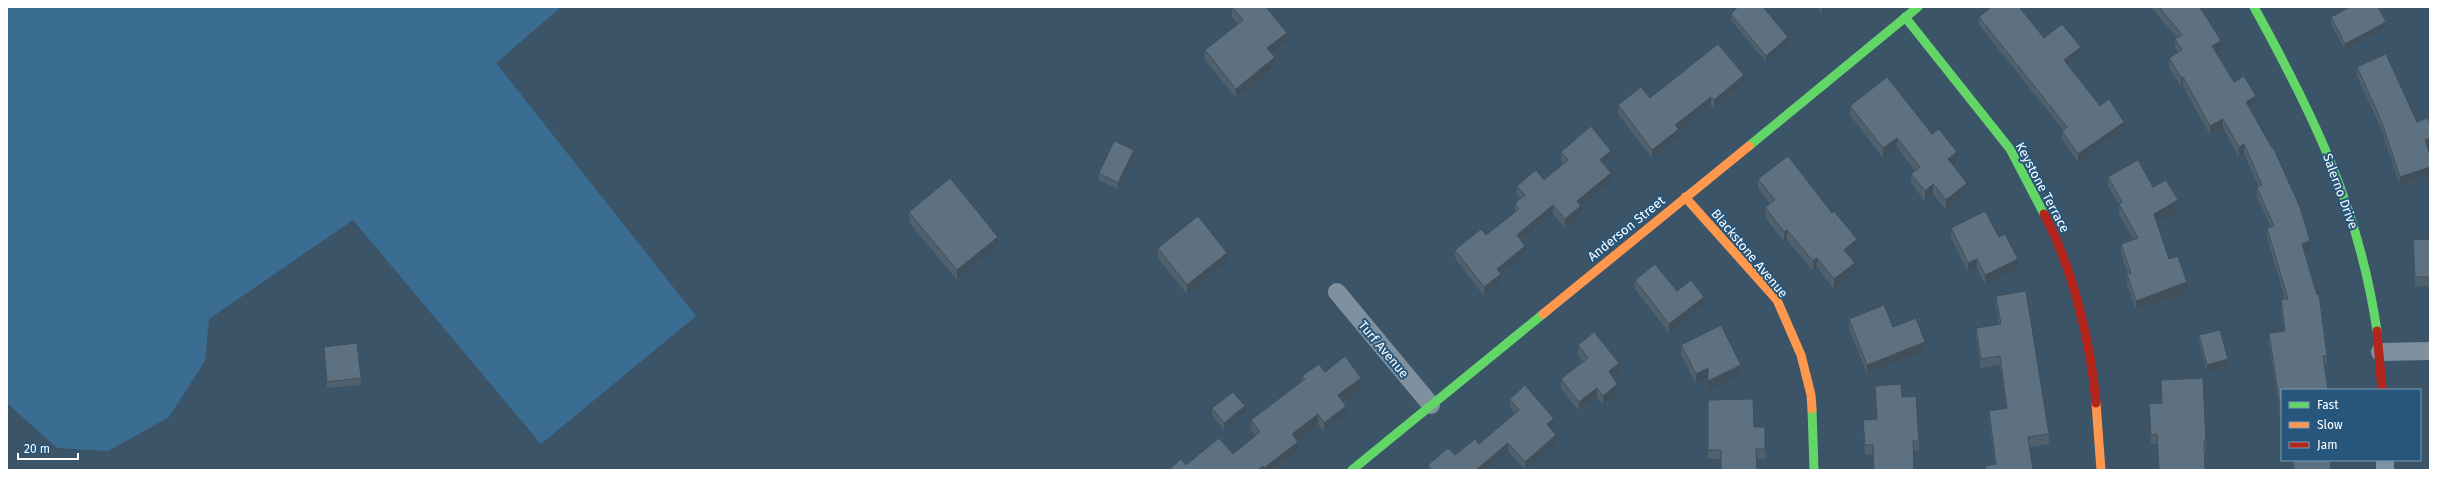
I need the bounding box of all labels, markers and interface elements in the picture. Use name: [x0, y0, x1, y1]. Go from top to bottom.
street label: Keystone Terrace: [2012, 140, 2073, 235]
street label: Salerno Drive: [2320, 151, 2361, 231]
street label: Anderson Street: [1585, 193, 1668, 264]
street label: Blackstone Avenue: [1708, 206, 1791, 301]
street label: Turf Avenue: [1355, 318, 1412, 381]
legend: [2281, 389, 2421, 461]
text: Fast: [2317, 398, 2339, 412]
text: Slow: [2317, 418, 2343, 432]
scale bar: [18, 435, 78, 461]
text: Jam: [2317, 438, 2337, 452]
text: 20 m: [24, 442, 50, 456]

